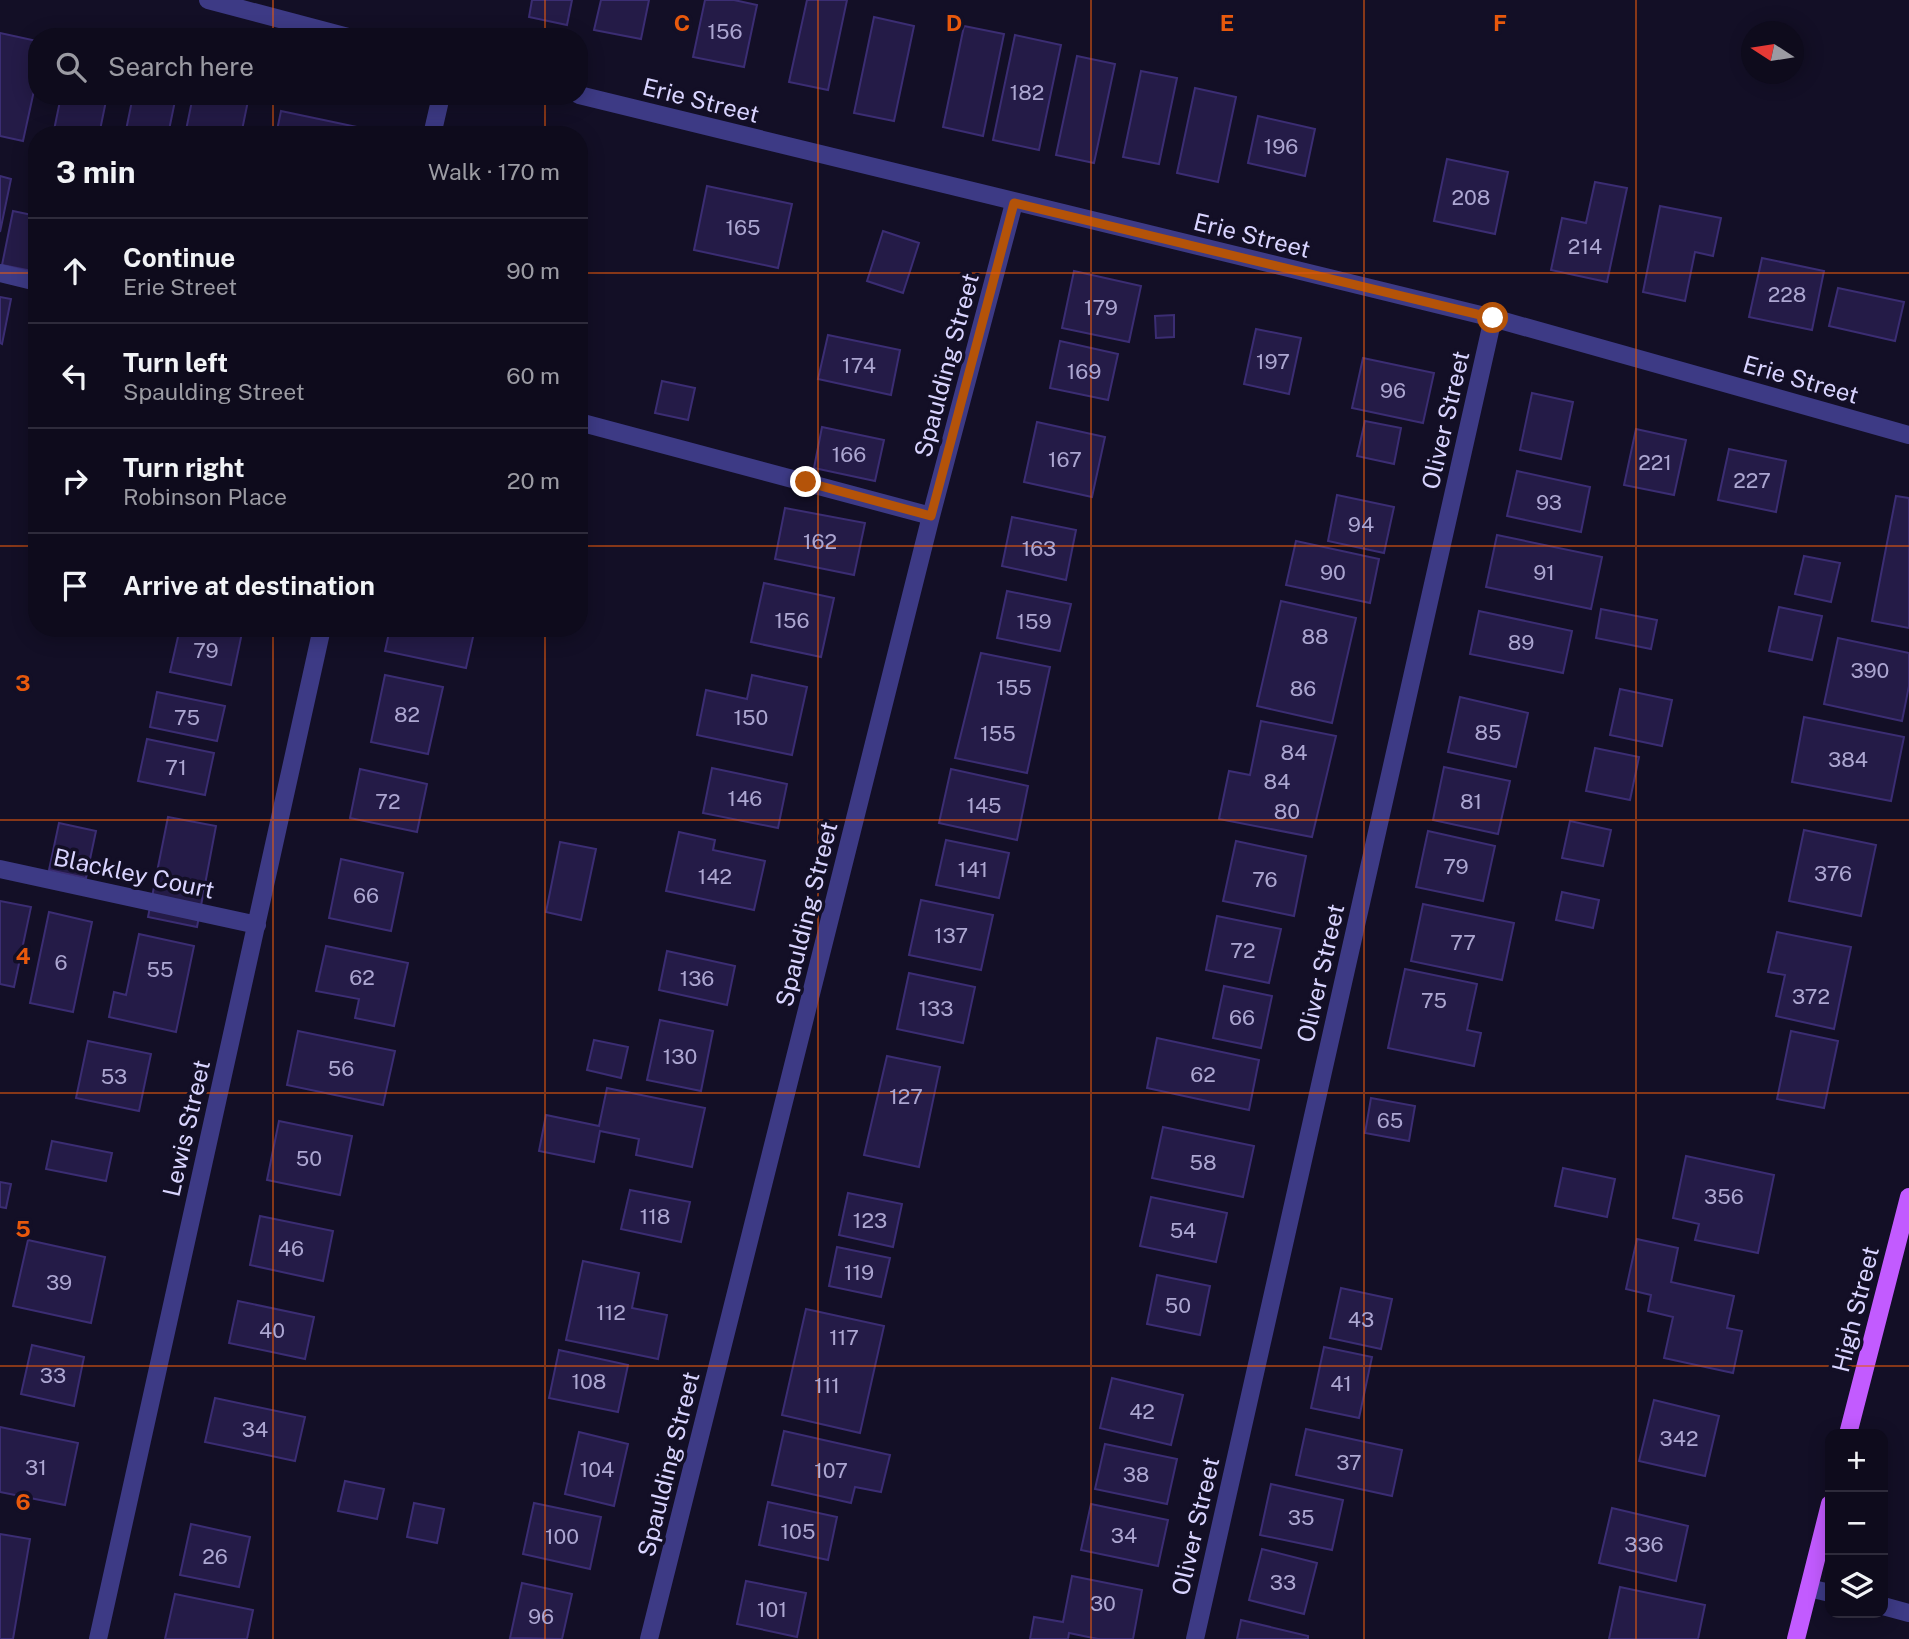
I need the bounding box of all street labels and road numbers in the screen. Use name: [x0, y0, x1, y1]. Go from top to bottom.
street label: Erie Street: [640, 72, 762, 128]
street label: Erie Street: [1191, 207, 1313, 263]
street label: Spaulding Street: [908, 270, 984, 460]
street label: Oliver Street: [1415, 348, 1475, 492]
street label: Erie Street: [1740, 349, 1862, 409]
street label: Spaulding Street: [769, 819, 843, 1009]
street label: Blackley Court: [51, 842, 217, 904]
street label: Oliver Street: [1290, 901, 1350, 1045]
street label: Lewis Street: [157, 1057, 215, 1199]
street label: High Street: [1826, 1243, 1884, 1375]
street label: Spaulding Street: [631, 1369, 705, 1559]
street label: Oliver Street: [1165, 1454, 1225, 1598]

